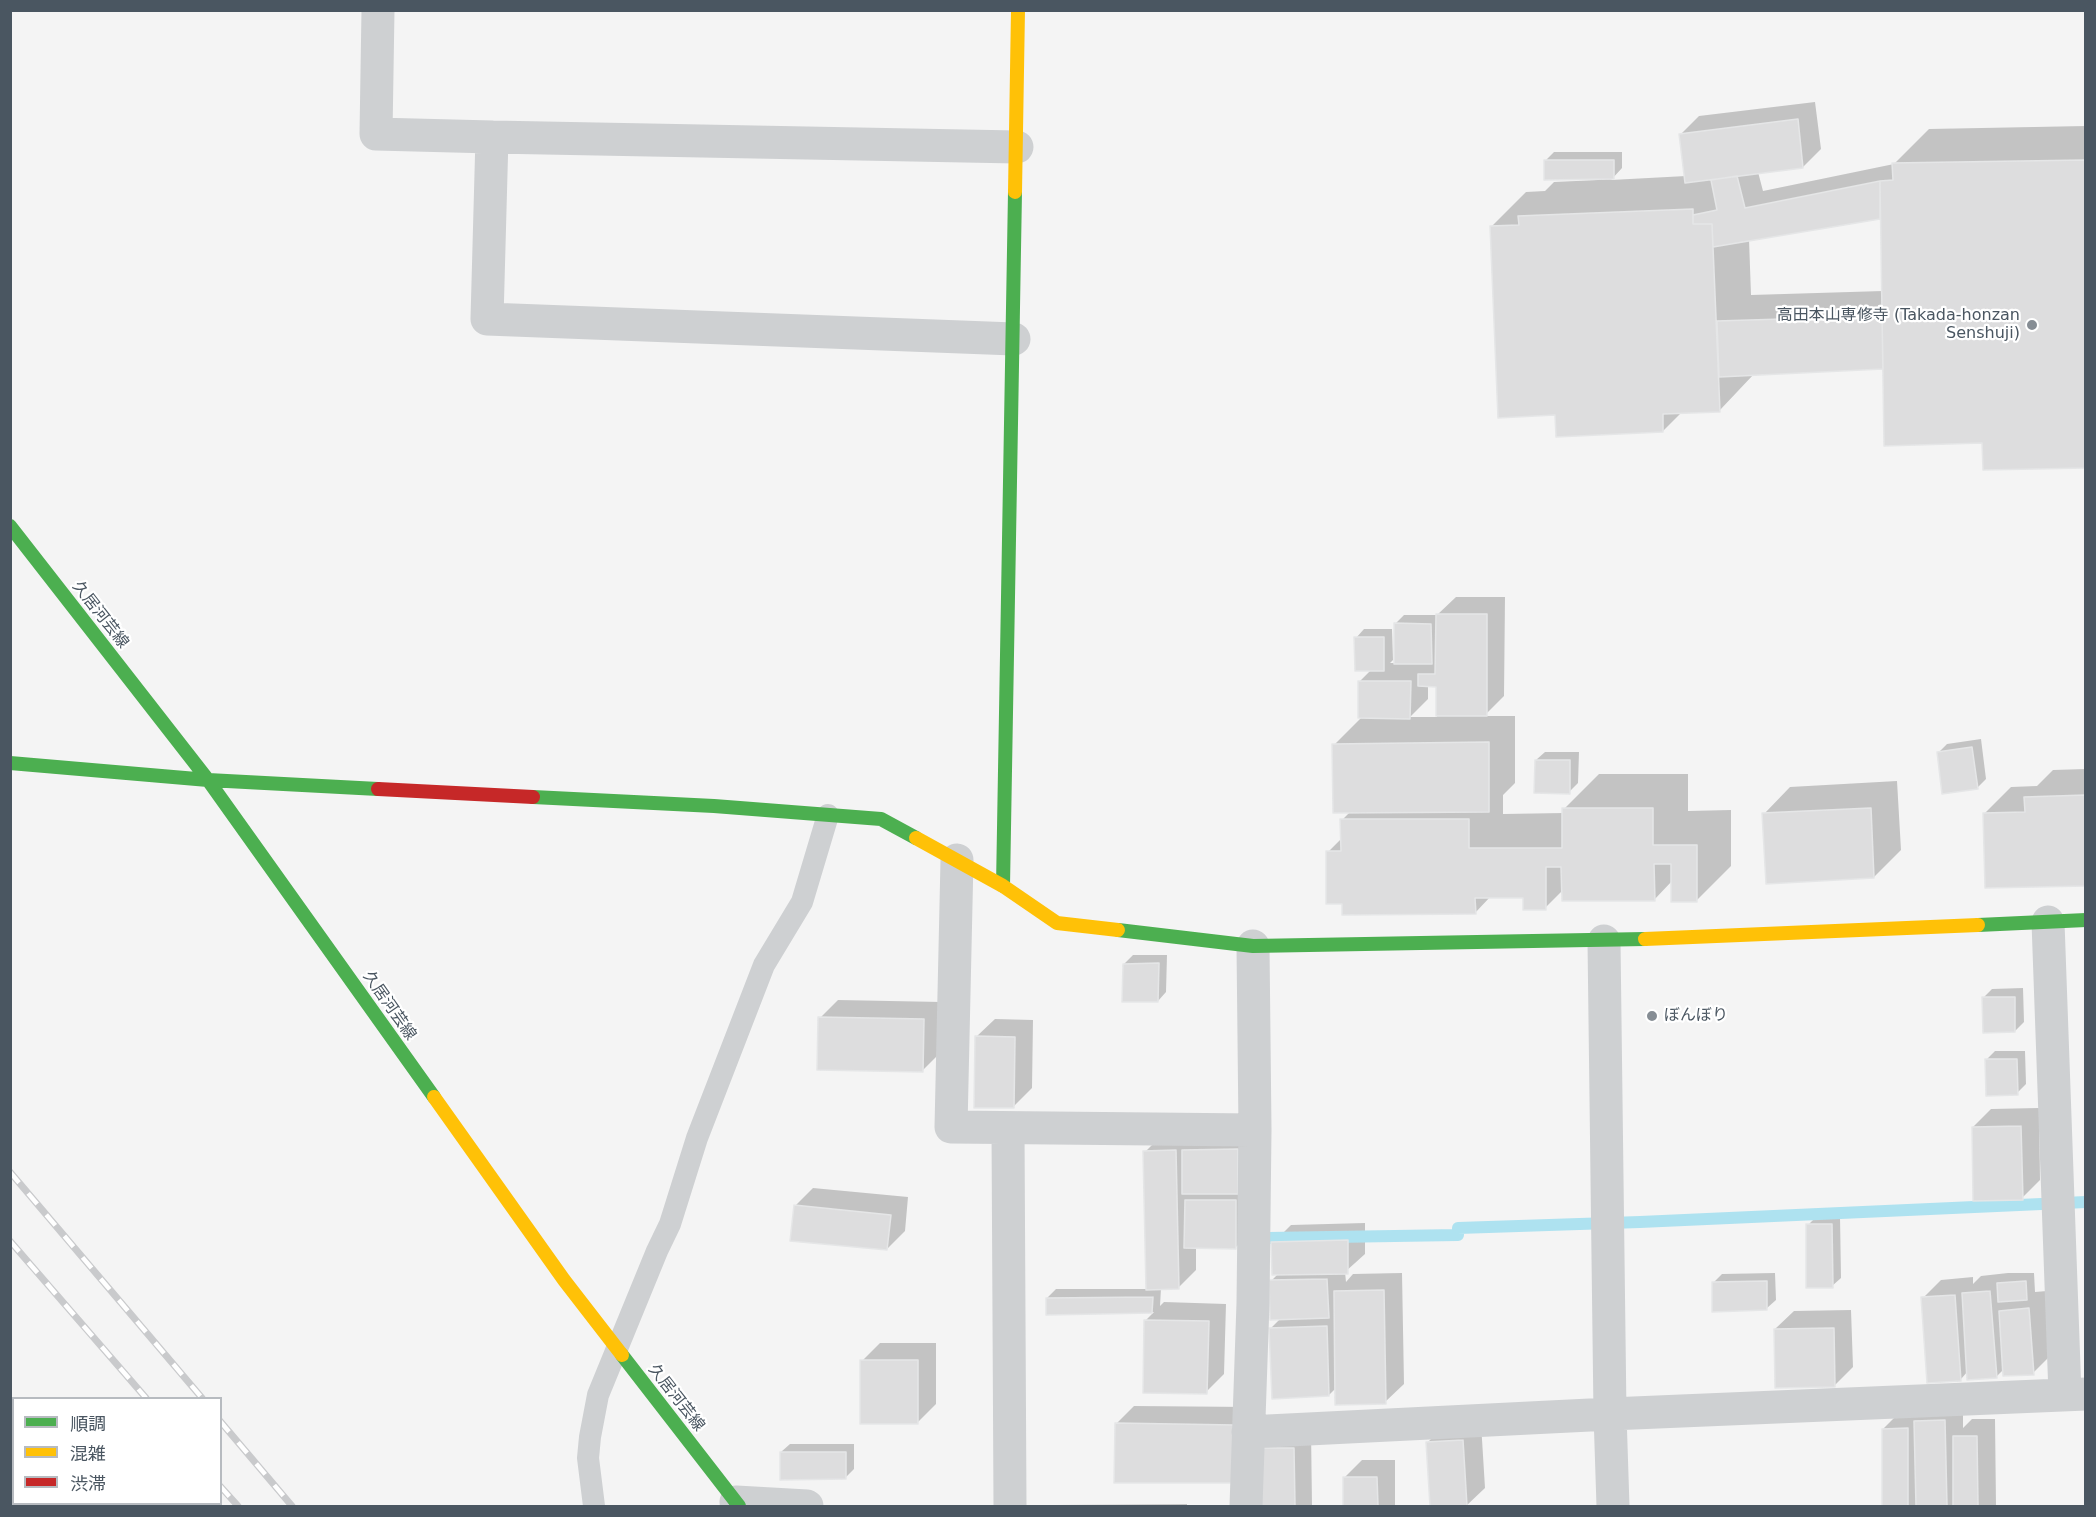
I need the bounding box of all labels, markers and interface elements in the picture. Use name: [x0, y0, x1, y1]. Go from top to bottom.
place label: 高田本山専修寺 (Takada-honzan Senshuji): [1777, 306, 2020, 344]
marker: 高田本山専修寺 (Takada-honzan Senshuji): [2025, 318, 2039, 332]
street label: 久居河芸線: [68, 578, 132, 652]
street label: 久居河芸線: [358, 968, 420, 1044]
place label: ぼんぼり: [1664, 1006, 1728, 1026]
marker: ぼんぼり: [1645, 1009, 1659, 1023]
street label: 久居河芸線: [644, 1361, 708, 1435]
legend: [12, 1397, 222, 1505]
text: 順調: [70, 1413, 106, 1434]
text: 混雑: [70, 1443, 106, 1464]
text: 渋滞: [70, 1473, 106, 1494]

